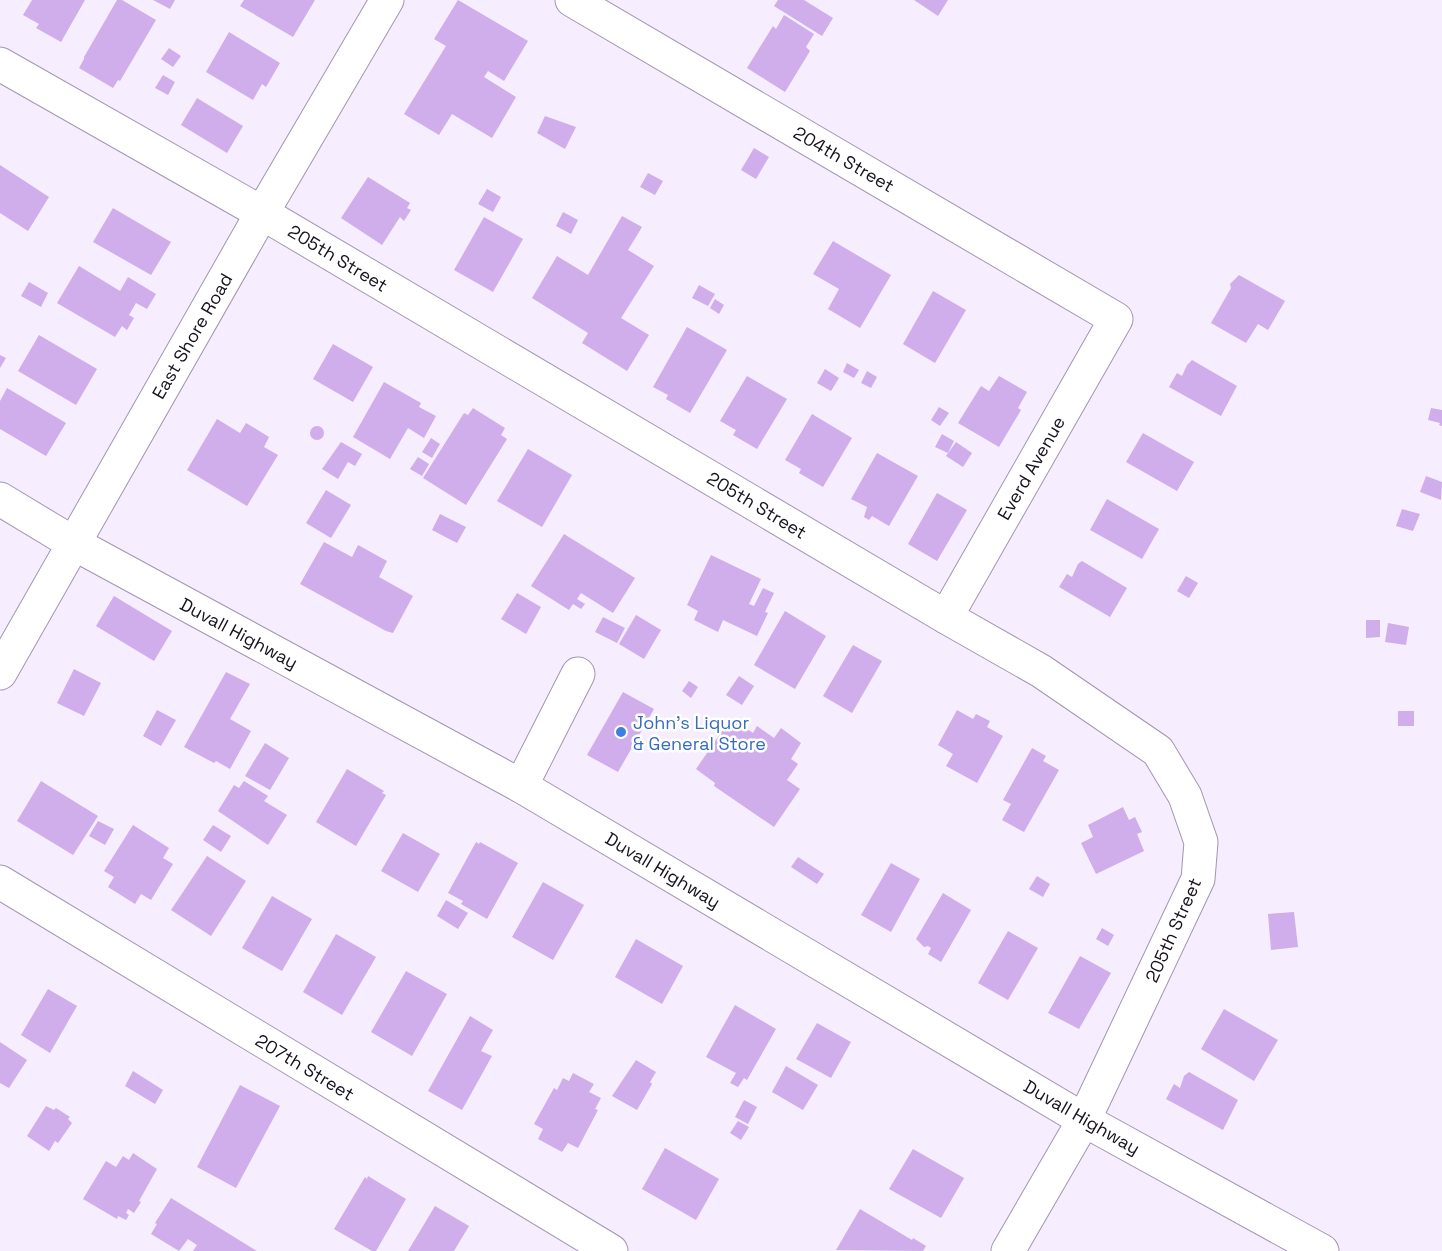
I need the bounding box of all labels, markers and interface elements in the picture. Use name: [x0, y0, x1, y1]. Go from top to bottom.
street label: 204th Street: [789, 121, 899, 197]
street label: 205th Street: [284, 219, 392, 297]
street label: East Shore Road: [147, 269, 237, 403]
street label: Everd Avenue: [992, 412, 1070, 524]
street label: 205th Street: [703, 466, 811, 544]
street label: Duvall Highway: [176, 592, 302, 674]
place label: John's Liquor & General Store: [633, 711, 766, 755]
marker: John's Liquor & General Store: [614, 725, 628, 739]
street label: Duvall Highway: [601, 827, 725, 913]
street label: 205th Street: [1140, 874, 1206, 986]
street label: 207th Street: [251, 1029, 359, 1105]
street label: Duvall Highway: [1020, 1074, 1144, 1160]

